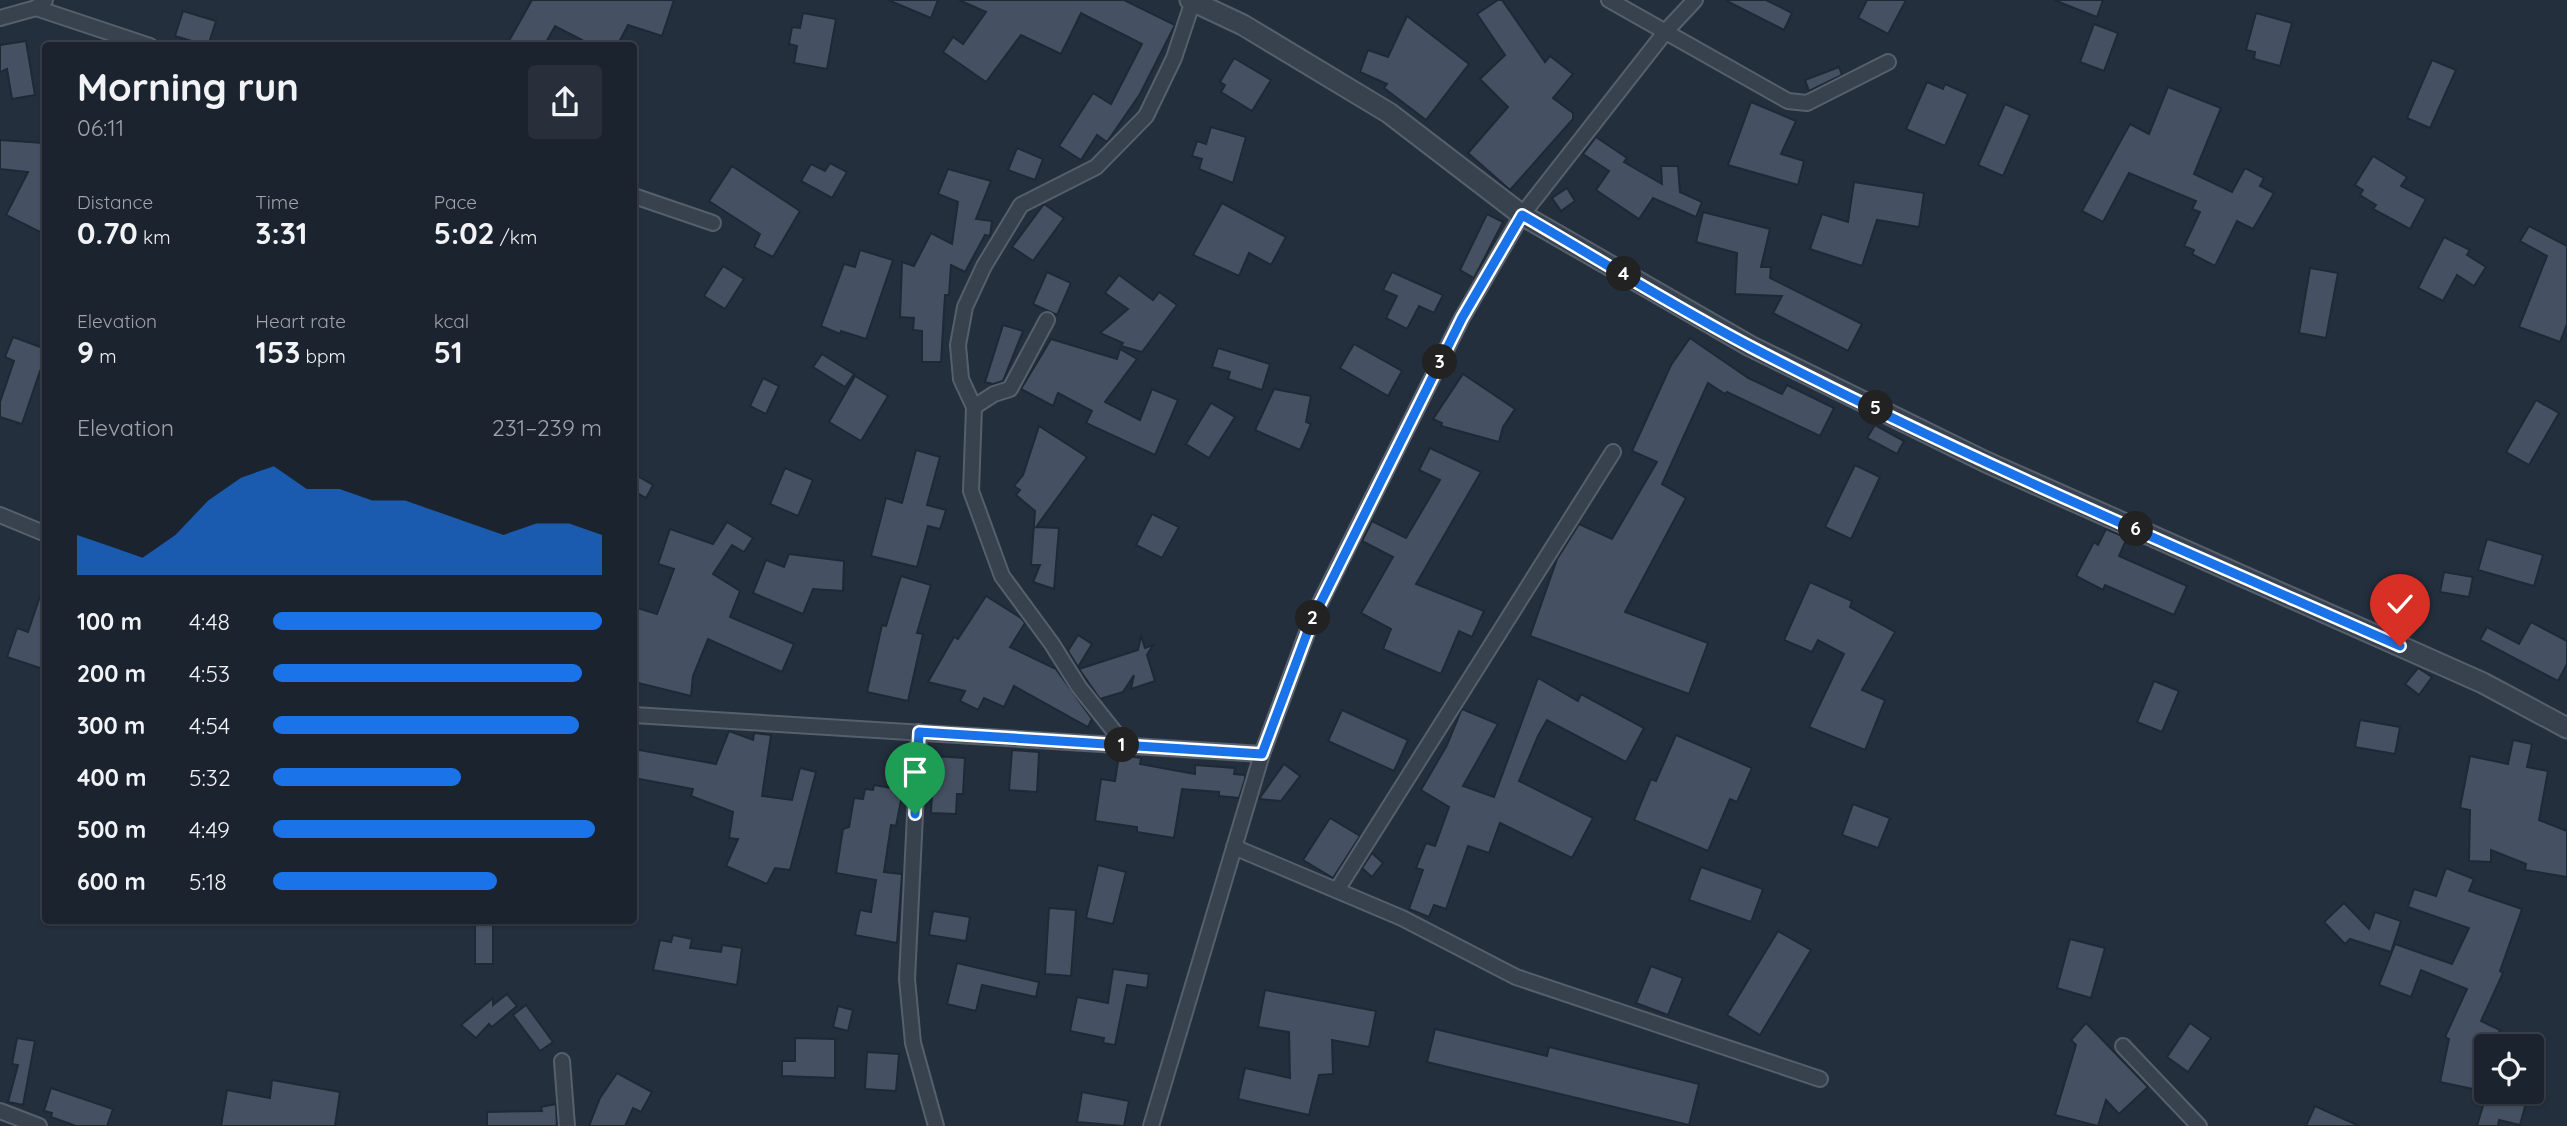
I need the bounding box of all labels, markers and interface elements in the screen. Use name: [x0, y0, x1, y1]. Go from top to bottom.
text: Morning run: [77, 63, 299, 111]
button: share: [528, 65, 602, 139]
text: 06:11: [77, 113, 124, 142]
text: Distance: [77, 190, 153, 214]
text: Time: [255, 190, 299, 214]
text: Pace: [434, 190, 477, 214]
text: 0.70: [77, 214, 138, 252]
text: 3:31: [255, 214, 307, 252]
text: 5:02: [434, 214, 495, 252]
text: km: [138, 225, 170, 249]
text: /km: [495, 225, 537, 249]
pin: 4: [1606, 256, 1642, 292]
text: 4: [1618, 261, 1629, 285]
text: Elevation: [77, 309, 157, 333]
text: Heart rate: [255, 309, 346, 333]
text: kcal: [434, 309, 469, 333]
text: 9: [77, 333, 94, 371]
text: 153: [255, 333, 300, 371]
text: 51: [434, 333, 463, 371]
text: m: [94, 344, 117, 368]
text: bpm: [300, 344, 346, 368]
pin: 3: [1422, 344, 1458, 380]
text: 3: [1434, 349, 1445, 373]
pin: 5: [1858, 390, 1894, 426]
text: 5: [1870, 395, 1881, 419]
text: Elevation: [77, 413, 174, 442]
text: 231–239 m: [492, 413, 602, 442]
pin: 6: [2118, 512, 2154, 546]
text: 6: [2130, 516, 2141, 540]
pin: [2370, 574, 2430, 646]
icon: check: [2381, 585, 2419, 623]
pin: 2: [1296, 600, 1330, 636]
text: 2: [1307, 605, 1318, 629]
text: 100 m: [77, 607, 142, 636]
text: 4:48: [189, 607, 230, 636]
text: 200 m: [77, 659, 146, 688]
text: 4:53: [189, 659, 230, 688]
text: 300 m: [77, 711, 145, 740]
text: 4:54: [189, 711, 230, 740]
pin: 1: [1104, 728, 1140, 762]
text: 1: [1118, 732, 1125, 756]
pin: [885, 742, 945, 814]
icon: arrive: [896, 753, 934, 791]
text: 400 m: [77, 763, 146, 792]
text: 5:32: [189, 763, 231, 792]
text: 500 m: [77, 815, 146, 844]
text: 4:49: [189, 815, 230, 844]
text: 600 m: [77, 867, 146, 896]
text: 5:18: [189, 867, 227, 896]
map controls: [2474, 1034, 2544, 1104]
button: locate: [2474, 1034, 2544, 1104]

